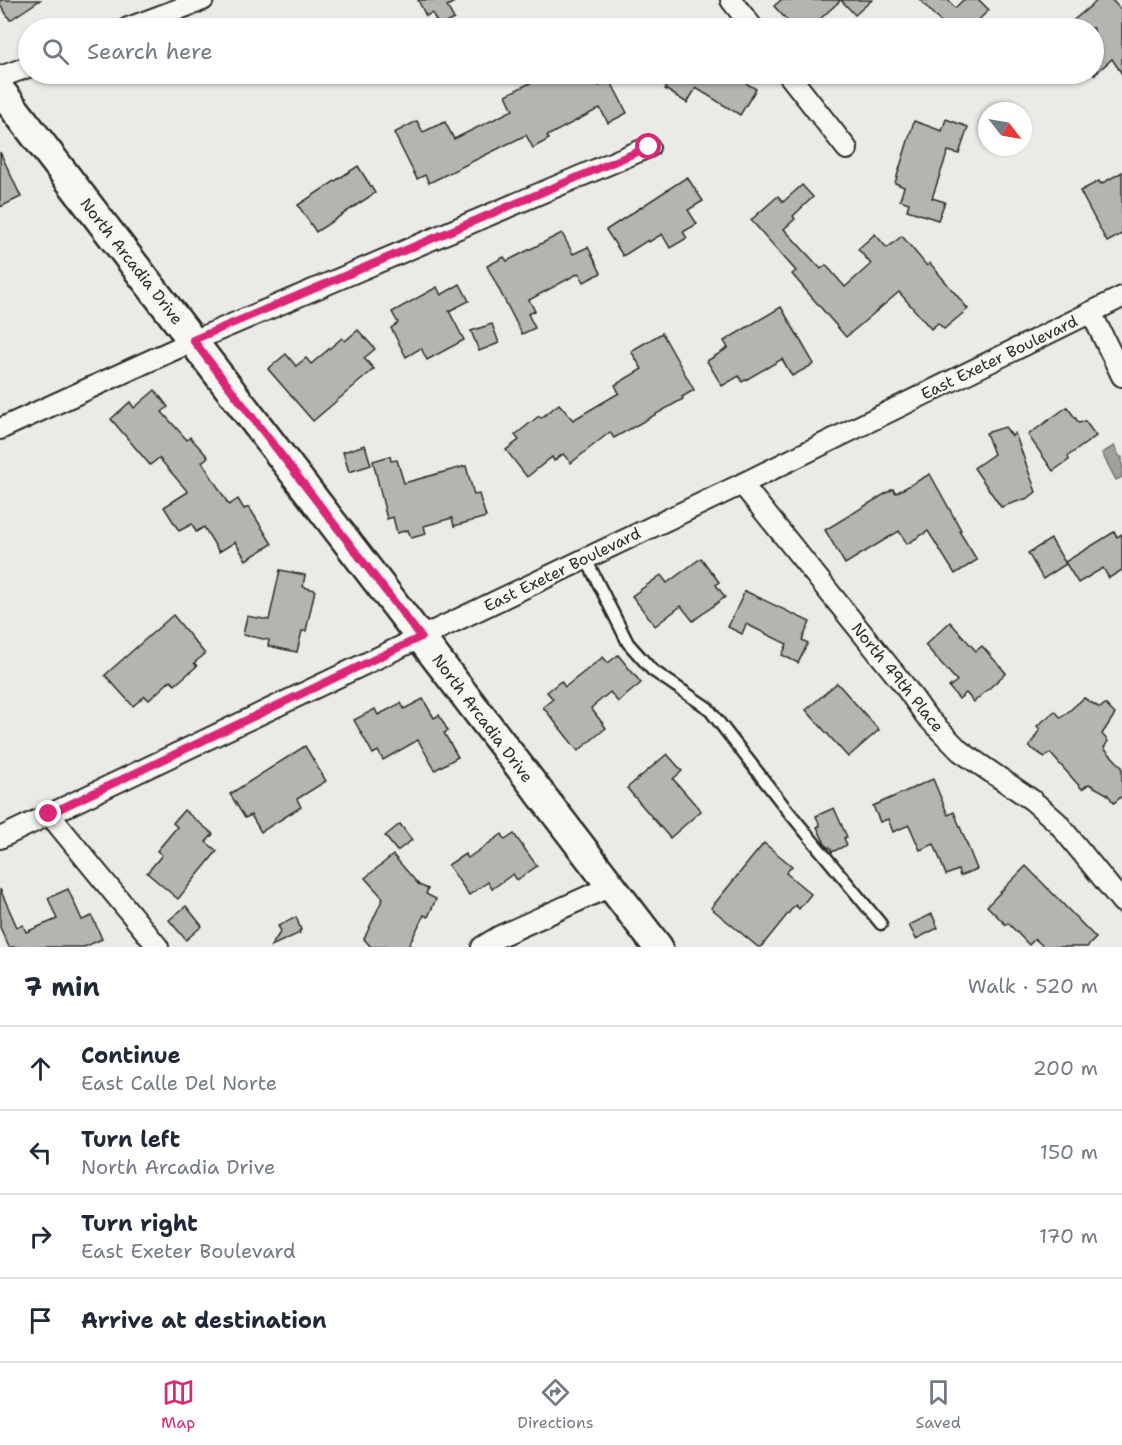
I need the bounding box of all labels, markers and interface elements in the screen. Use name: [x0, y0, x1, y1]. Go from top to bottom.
search box: [18, 18, 1104, 84]
icon: search: [39, 35, 72, 68]
text: Search here: [87, 37, 213, 66]
north arrow: [978, 102, 1032, 156]
route start: [635, 133, 661, 159]
street label: North Arcadia Drive: [75, 194, 188, 329]
street label: East Exeter Boulevard: [917, 310, 1081, 405]
street label: East Exeter Boulevard: [480, 522, 644, 617]
street label: North 49th Place: [847, 618, 948, 736]
street label: North Arcadia Drive: [427, 650, 538, 787]
route end: [35, 800, 61, 826]
text: 7 min: [24, 969, 100, 1004]
text: Walk · 520 m: [968, 973, 1098, 999]
text: Continue: [81, 1041, 181, 1070]
icon: ahead: [24, 1052, 57, 1085]
text: 200 m: [1033, 1055, 1098, 1081]
text: East Calle Del Norte: [81, 1070, 277, 1096]
text: Turn left: [81, 1125, 180, 1154]
icon: left: [24, 1136, 57, 1169]
text: 150 m: [1040, 1139, 1098, 1165]
text: North Arcadia Drive: [81, 1154, 275, 1180]
text: Turn right: [81, 1209, 198, 1238]
icon: right: [24, 1220, 57, 1253]
text: 170 m: [1039, 1223, 1098, 1249]
text: East Exeter Boulevard: [81, 1238, 296, 1264]
icon: arrive: [24, 1304, 57, 1337]
text: Arrive at destination: [81, 1306, 327, 1335]
tab: Map: [161, 1376, 195, 1433]
tab: Directions: [517, 1376, 594, 1433]
tab: Saved: [916, 1376, 961, 1433]

